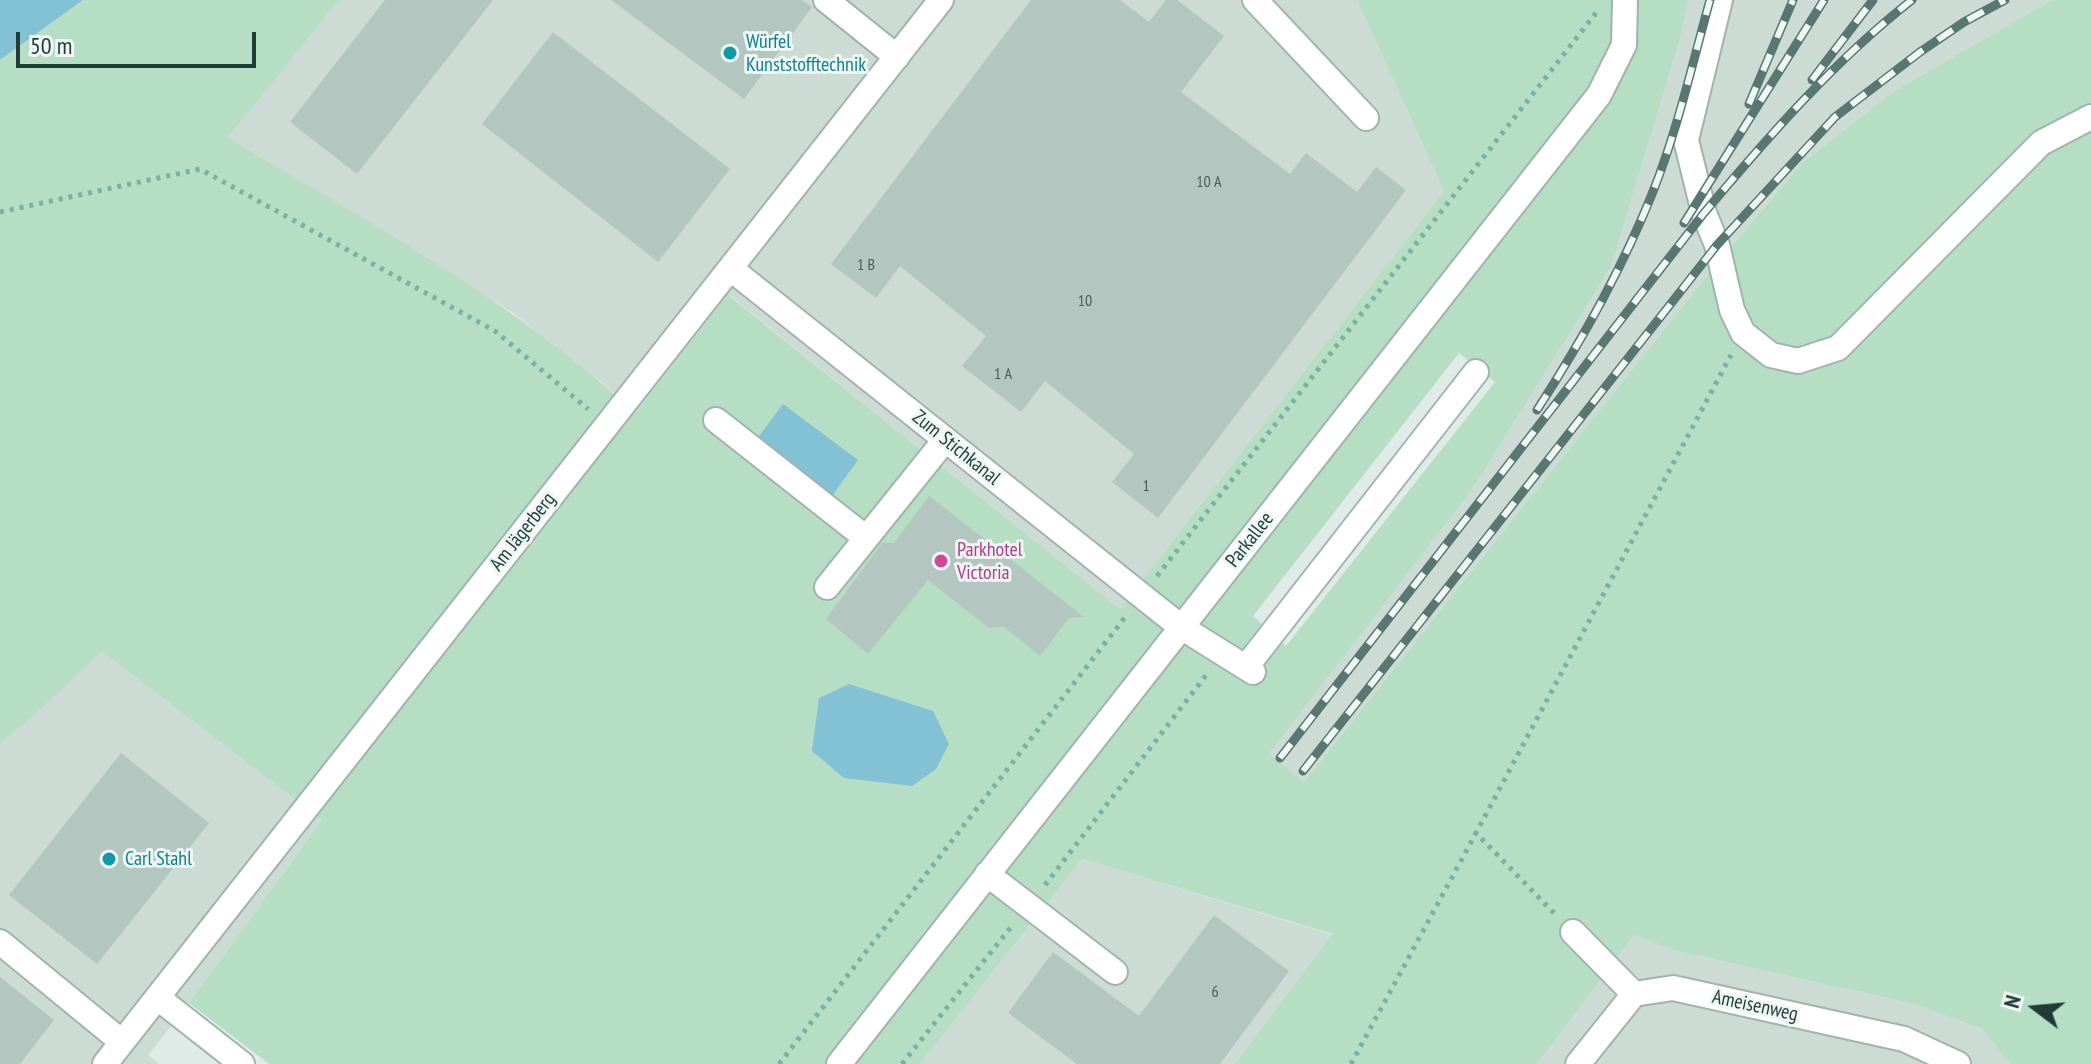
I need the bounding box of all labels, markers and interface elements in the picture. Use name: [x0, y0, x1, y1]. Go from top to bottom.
scale bar: [20, 16, 260, 66]
text: 50 m: [30, 30, 72, 61]
place label: Würfel Kunststofftechnik: [746, 30, 866, 77]
marker: Würfel Kunststofftechnik: [721, 44, 739, 62]
house number: 10 A: [1196, 172, 1222, 192]
house number: 1 B: [857, 255, 875, 275]
house number: 10: [1078, 291, 1092, 311]
house number: 1 A: [994, 364, 1012, 384]
street label: Zum Stichkanal: [907, 405, 1005, 491]
house number: 1: [1142, 476, 1150, 496]
street label: Am Jägerberg: [485, 488, 561, 576]
street label: Parkallee: [1221, 508, 1279, 572]
place label: Parkhotel Victoria: [957, 538, 1022, 585]
marker: Parkhotel Victoria: [932, 552, 950, 570]
place label: Carl Stahl: [125, 847, 192, 871]
marker: Carl Stahl: [100, 850, 118, 868]
north arrow: [1995, 968, 2075, 1048]
house number: 6: [1211, 982, 1219, 1002]
street label: Ameisenweg: [1710, 985, 1800, 1027]
text: N: [1997, 992, 2027, 1011]

